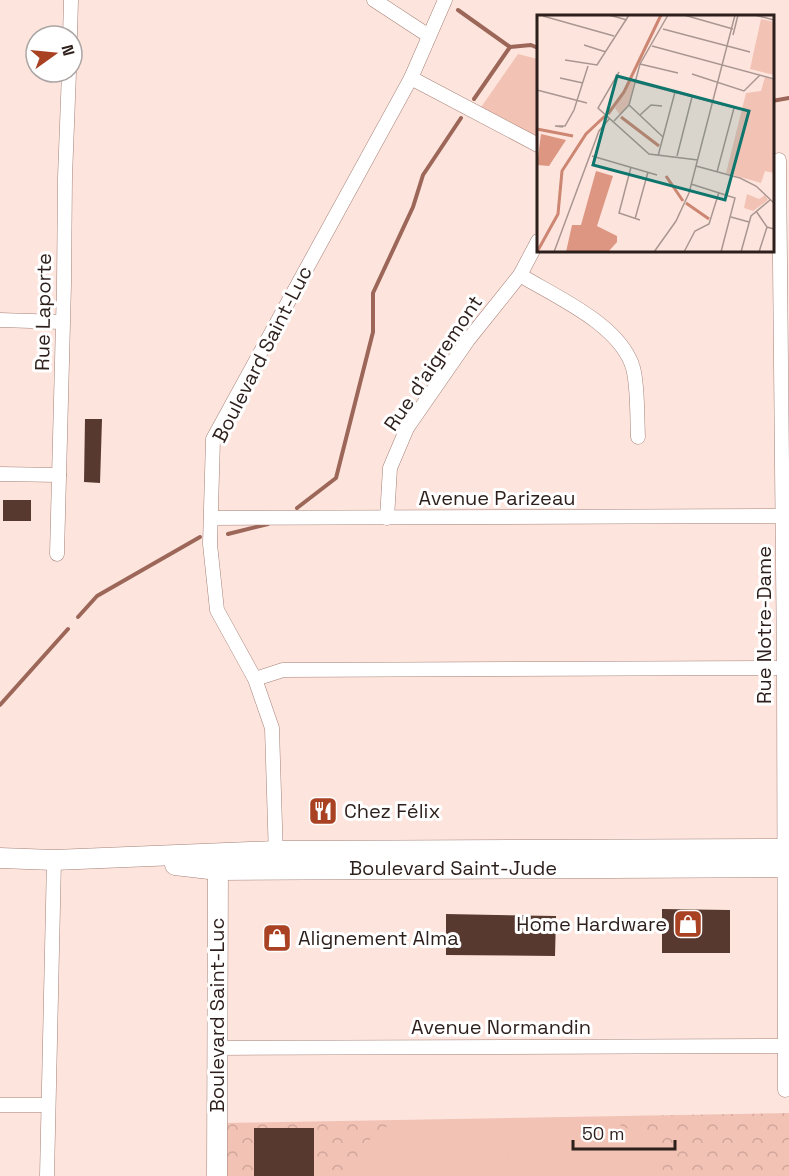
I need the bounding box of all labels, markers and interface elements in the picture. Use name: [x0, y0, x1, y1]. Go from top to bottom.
inset map: [537, 15, 774, 252]
north arrow: [24, 24, 84, 84]
text: N: [56, 42, 80, 58]
street label: Rue Laporte: [29, 253, 57, 371]
street label: Boulevard Saint-Luc: [206, 261, 318, 447]
street label: Rue d'aigremont: [378, 290, 488, 436]
street label: Avenue Parizeau: [419, 485, 575, 511]
street label: Rue Notre-Dame: [751, 546, 777, 704]
restaurant icon: Chez Félix: [307, 795, 339, 827]
place label: Chez Félix: [344, 798, 440, 824]
street label: Boulevard Saint-Jude: [349, 855, 557, 881]
shop icon: Home Hardware: [672, 908, 704, 940]
place label: Home Hardware: [516, 911, 667, 937]
street label: Boulevard Saint-Luc: [204, 918, 230, 1112]
shop icon: Alignement Alma: [261, 922, 293, 954]
place label: Alignement Alma: [298, 925, 459, 951]
street label: Avenue Normandin: [411, 1014, 591, 1040]
scale bar: [573, 1113, 675, 1151]
text: 50 m: [582, 1122, 624, 1145]

